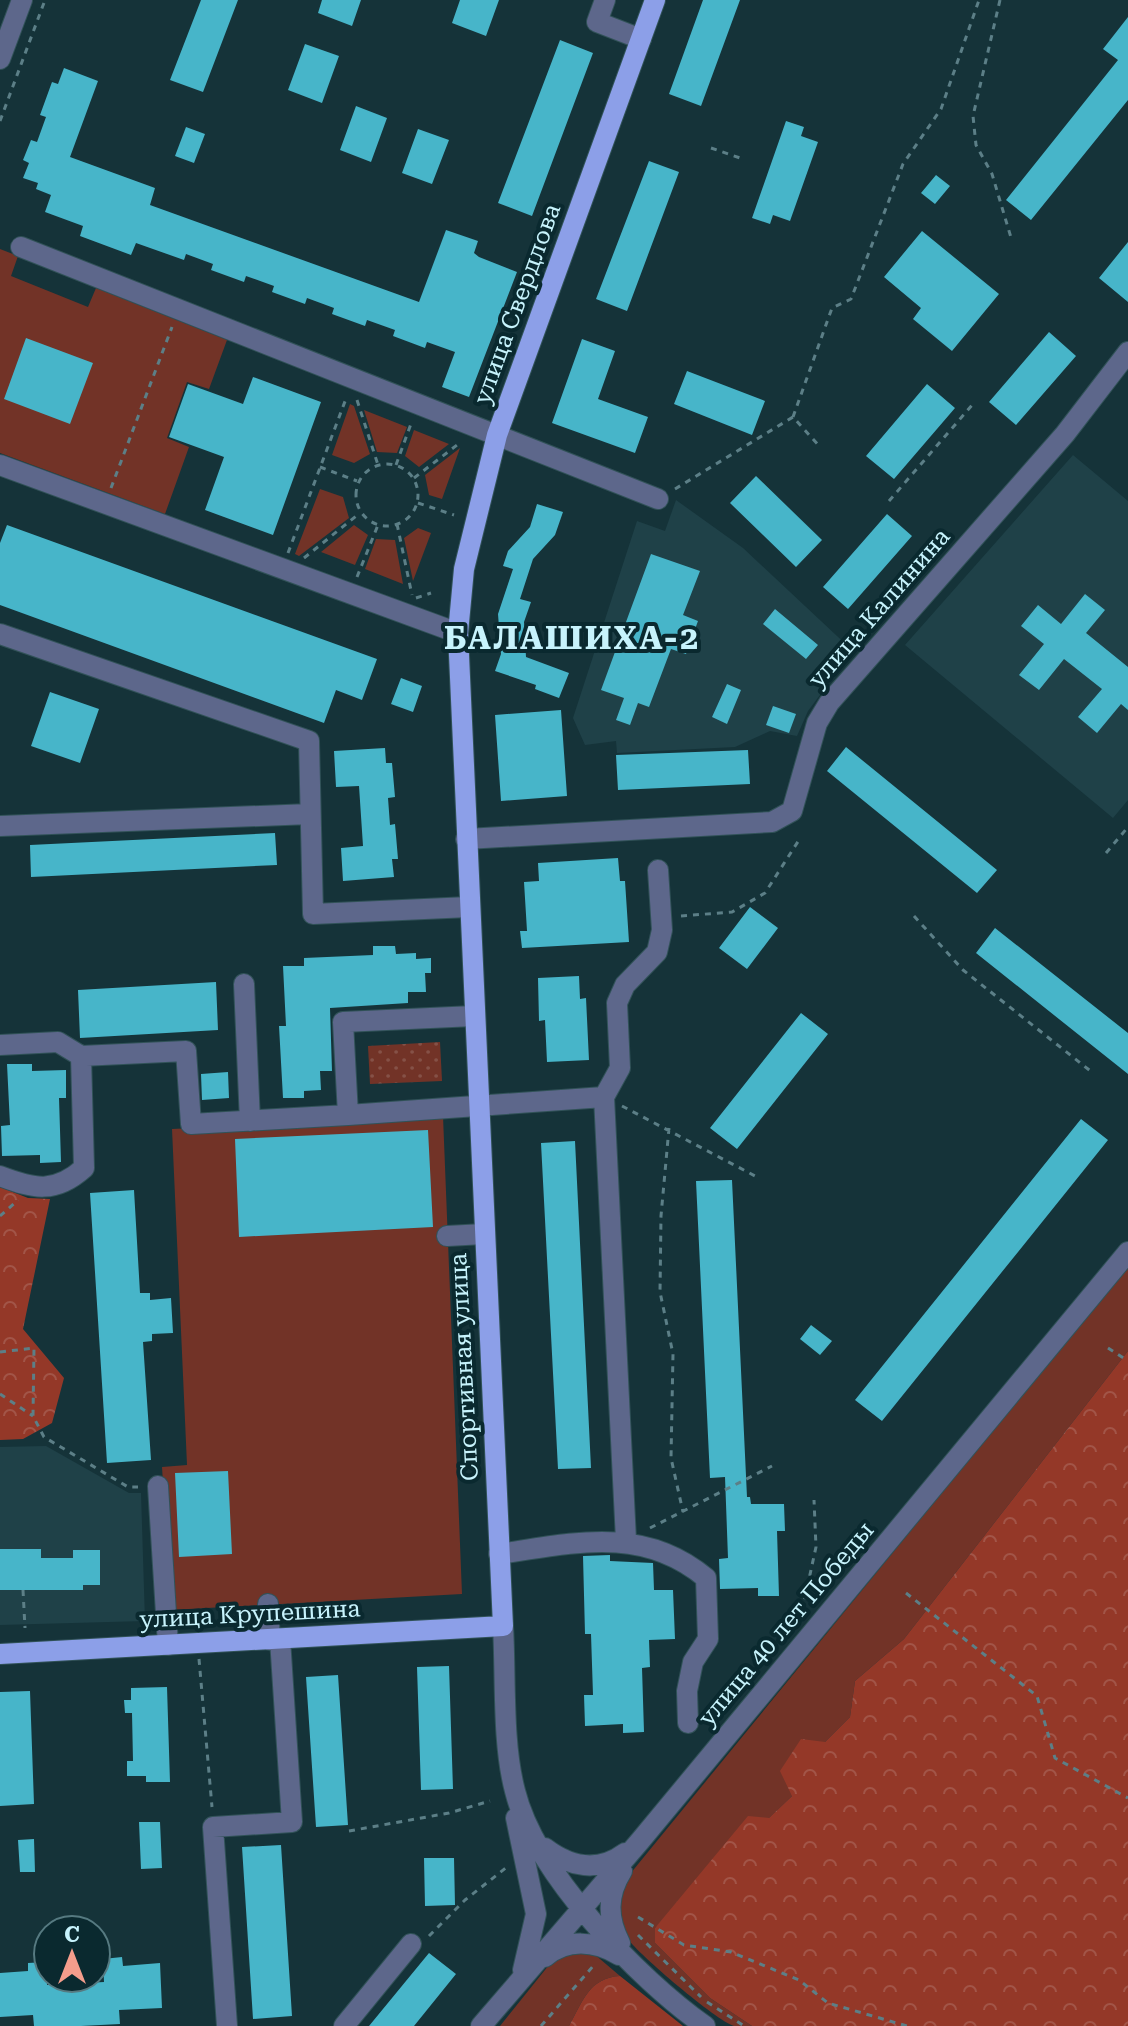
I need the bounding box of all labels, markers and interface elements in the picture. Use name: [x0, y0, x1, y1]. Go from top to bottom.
street label: улица Свердлова: [468, 200, 566, 408]
street label: улица Калинина: [802, 523, 956, 693]
district label: БАЛАШИХА-2: [444, 619, 700, 657]
street label: Спортивная улица: [444, 1252, 484, 1482]
street label: улица 40 лет Победы: [693, 1516, 879, 1732]
street label: улица Крупешина: [139, 1594, 361, 1634]
north arrow: [32, 1914, 112, 1994]
text: С: [64, 1922, 80, 1947]

